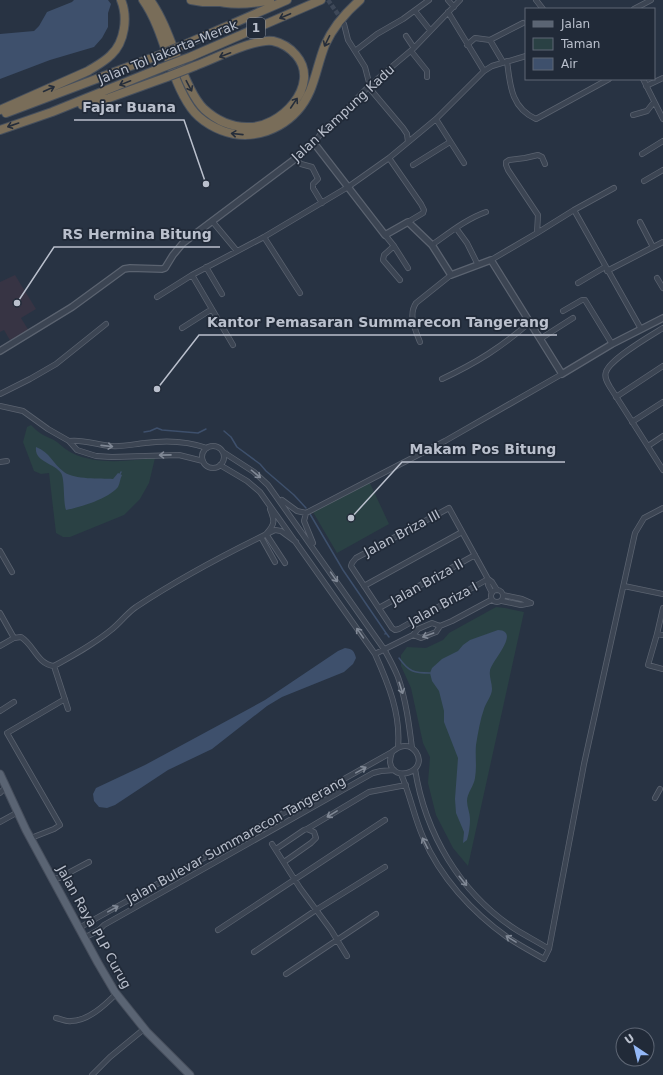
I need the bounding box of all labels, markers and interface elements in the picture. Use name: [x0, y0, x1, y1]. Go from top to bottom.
legend: [525, 8, 655, 80]
one-way arrow: [280, 12, 292, 20]
street label: Jalan Tol Jakarta–Merak: [95, 17, 240, 87]
text: Jalan: [560, 17, 590, 31]
road number: 1: [247, 18, 265, 38]
one-way arrow: [323, 35, 330, 47]
text: Taman: [560, 37, 600, 51]
one-way arrow: [219, 51, 231, 59]
text: Air: [561, 57, 578, 71]
street label: Jalan Kampung Kadu: [288, 62, 397, 165]
one-way arrow: [120, 79, 132, 87]
one-way arrow: [186, 80, 194, 92]
one-way arrow: [42, 84, 54, 92]
callout: Fajar Buana: [74, 94, 184, 120]
one-way arrow: [290, 98, 298, 109]
text: Fajar Buana: [82, 99, 176, 115]
one-way arrow: [7, 122, 19, 130]
one-way arrow: [231, 130, 244, 137]
callout: RS Hermina Bitung: [54, 221, 220, 247]
text: RS Hermina Bitung: [62, 226, 212, 242]
callout: Kantor Pemasaran Summarecon Tangerang: [199, 309, 557, 335]
text: Kantor Pemasaran Summarecon Tangerang: [207, 314, 549, 330]
callout: Makam Pos Bitung: [402, 436, 565, 462]
text: Makam Pos Bitung: [410, 441, 556, 457]
one-way arrow: [100, 442, 113, 449]
one-way arrow: [159, 451, 172, 459]
one-way arrow: [250, 470, 261, 479]
street label: Jalan Briza III: [360, 507, 443, 560]
street label: Jalan Briza II: [388, 556, 466, 608]
one-way arrow: [330, 571, 338, 582]
street label: Jalan Briza I: [406, 579, 480, 629]
one-way arrow: [356, 627, 364, 638]
one-way arrow: [423, 632, 435, 640]
one-way arrow: [398, 681, 405, 694]
one-way arrow: [355, 765, 367, 773]
street label: Jalan Bulevar Summarecon Tangerang: [123, 773, 348, 907]
one-way arrow: [326, 811, 338, 819]
one-way arrow: [421, 837, 429, 849]
street label: Jalan Raya PLP Curug: [53, 862, 134, 991]
one-way arrow: [459, 875, 468, 886]
one-way arrow: [107, 905, 119, 913]
one-way arrow: [505, 935, 516, 943]
north arrow: [615, 1027, 655, 1067]
text: U: [622, 1031, 637, 1047]

